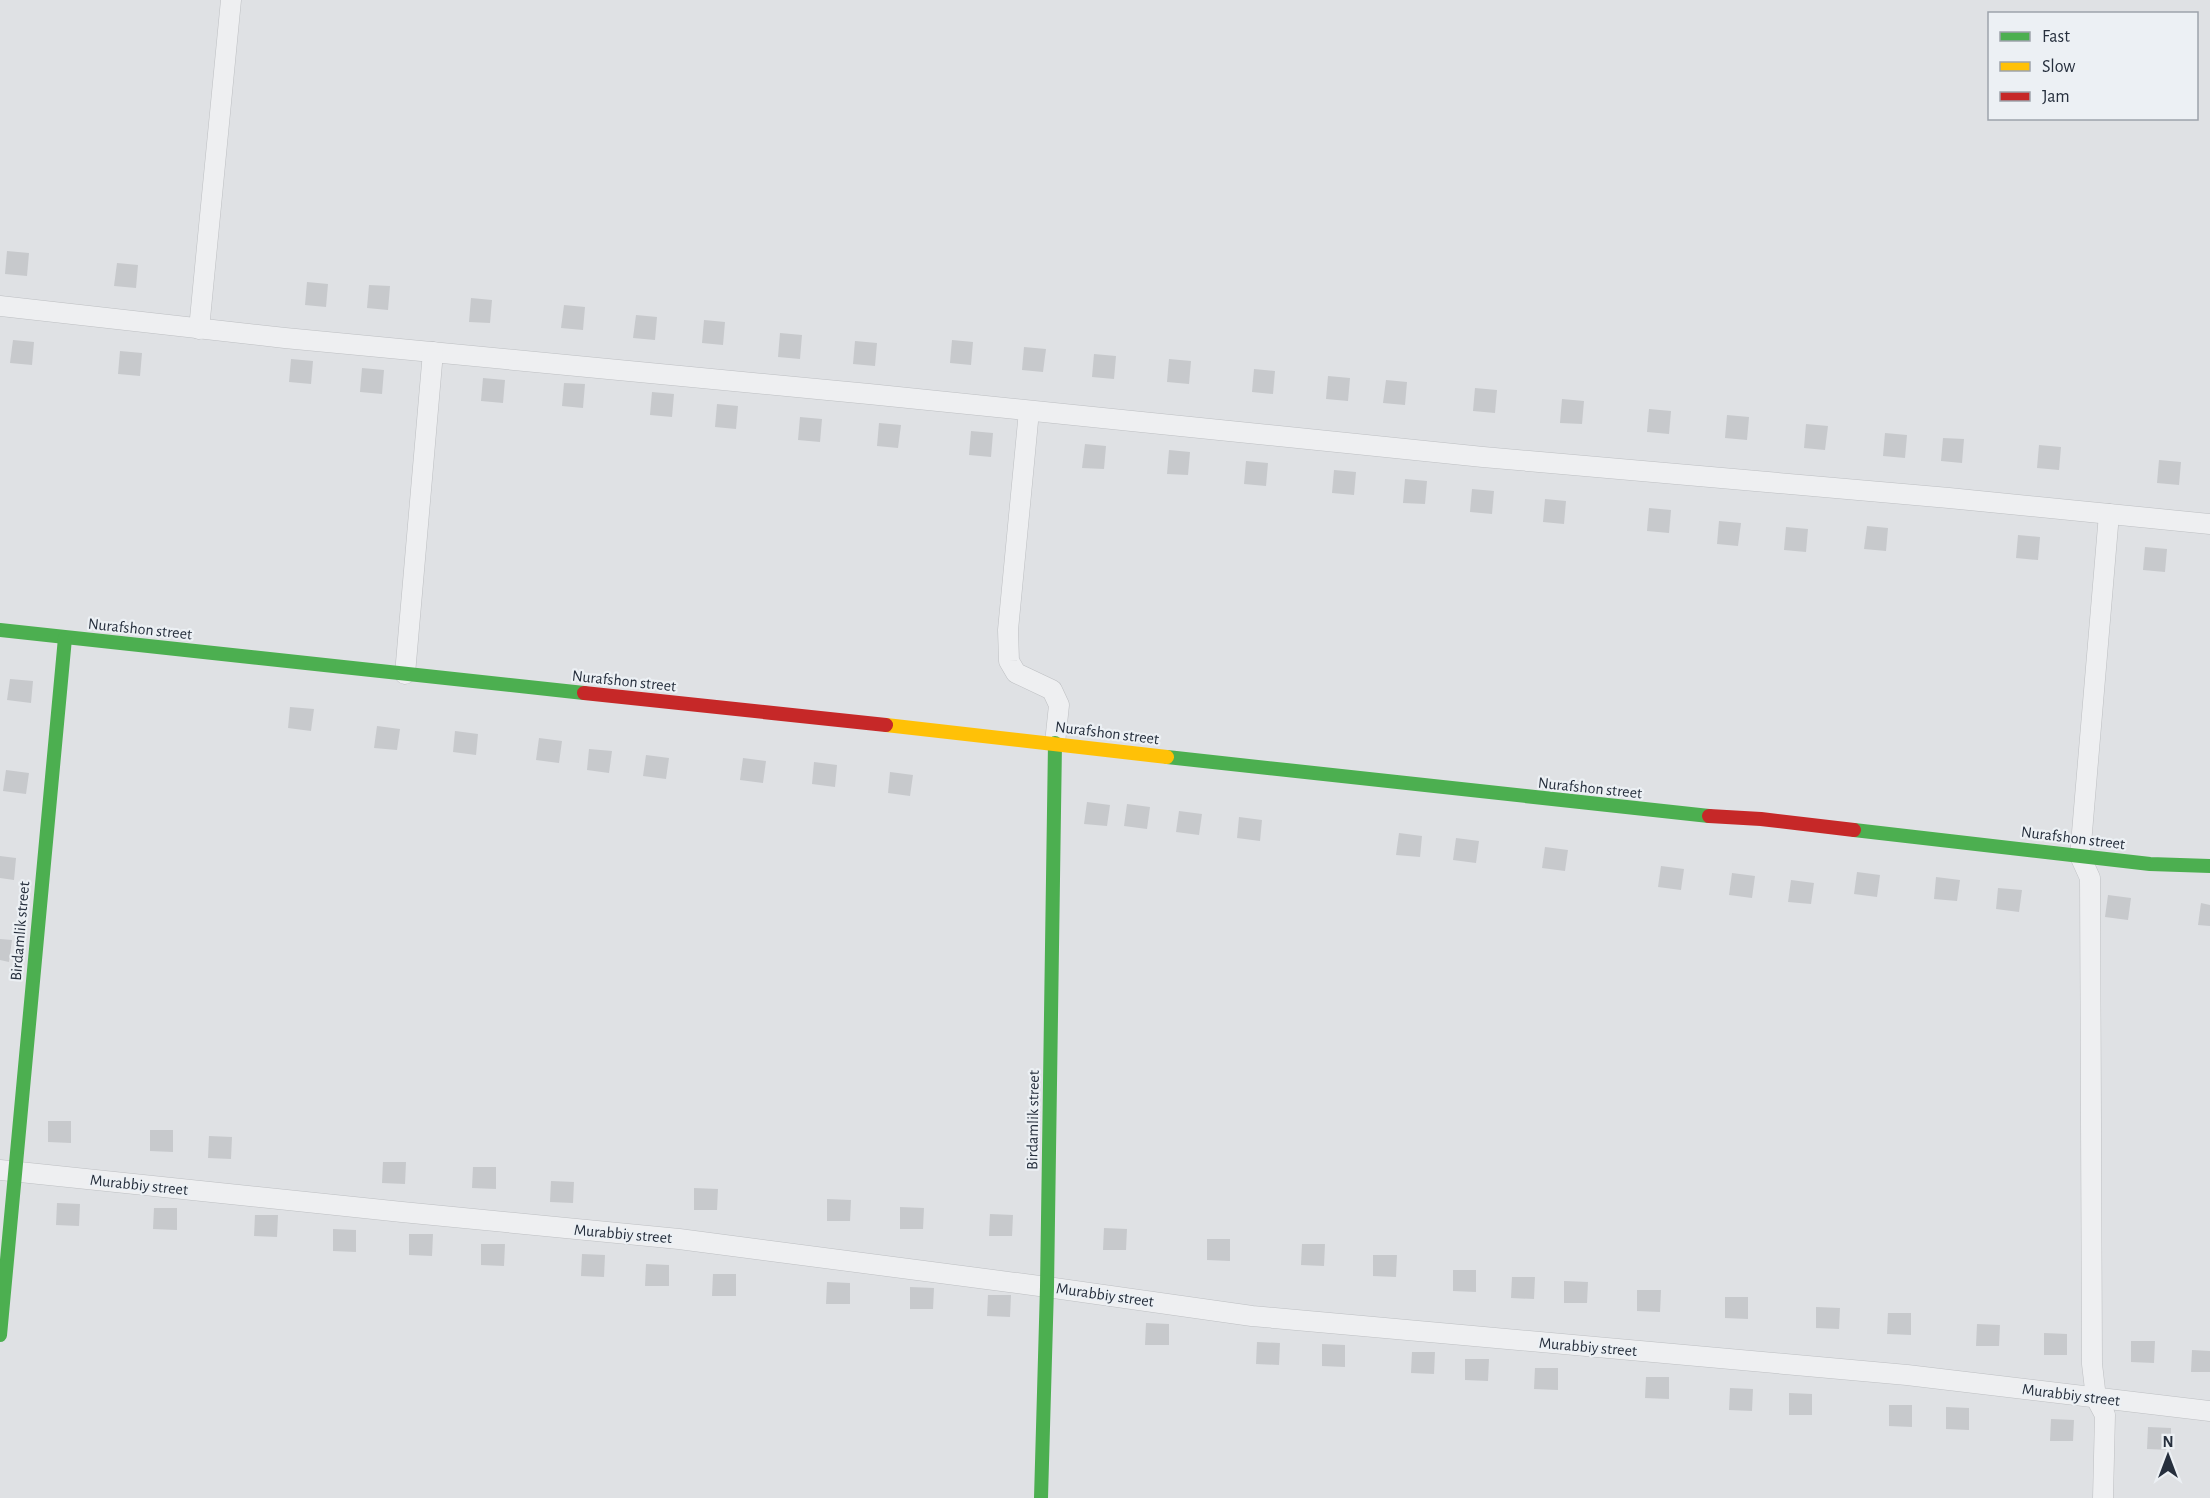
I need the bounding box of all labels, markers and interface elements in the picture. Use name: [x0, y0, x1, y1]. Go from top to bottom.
legend: [1988, 12, 2198, 120]
text: Fast: [2042, 28, 2070, 46]
text: Slow: [2042, 58, 2075, 76]
text: Jam: [2042, 88, 2070, 106]
street label: Nurafshon street: [87, 616, 193, 642]
street label: Nurafshon street: [571, 668, 677, 694]
street label: Nurafshon street: [1054, 719, 1160, 747]
street label: Nurafshon street: [1537, 775, 1643, 801]
street label: Nurafshon street: [2020, 824, 2126, 852]
street label: Birdamlik street: [8, 881, 32, 981]
street label: Birdamlik street: [1024, 1070, 1042, 1170]
street label: Murabbiy street: [89, 1172, 189, 1199]
street label: Murabbiy street: [573, 1222, 673, 1247]
street label: Murabbiy street: [1055, 1280, 1155, 1311]
street label: Murabbiy street: [1538, 1335, 1638, 1360]
street label: Murabbiy street: [2021, 1381, 2121, 1410]
north arrow: [2138, 1426, 2198, 1486]
text: N: [2162, 1434, 2174, 1450]

